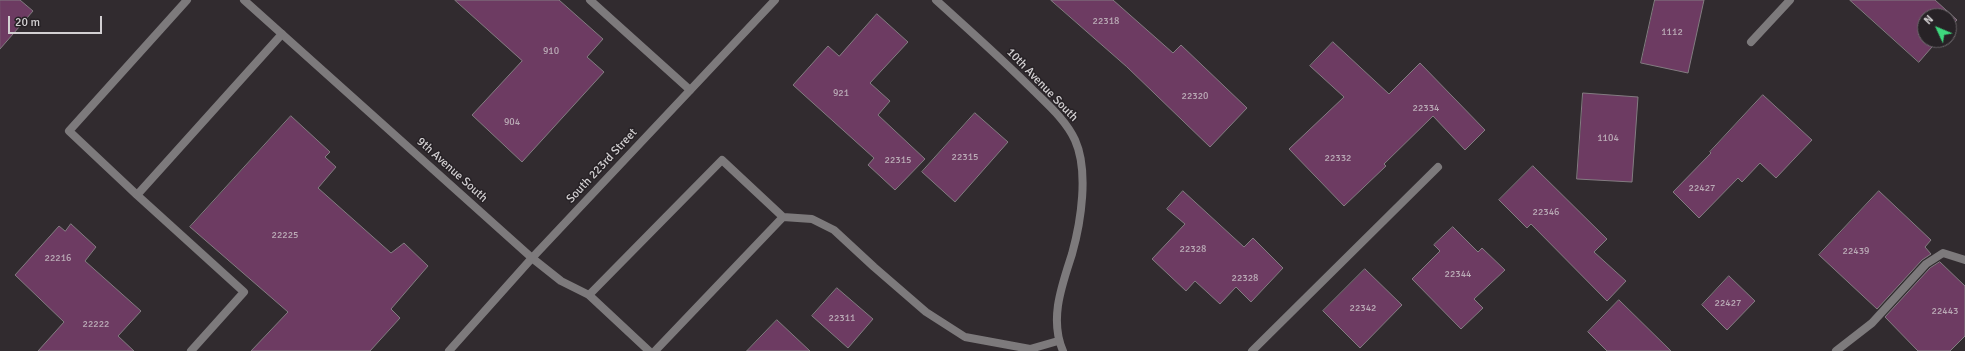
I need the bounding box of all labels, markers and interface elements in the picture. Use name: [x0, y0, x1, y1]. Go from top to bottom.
scale bar: [10, 8, 104, 34]
north arrow: [1917, 8, 1957, 48]
text: N: [1921, 13, 1936, 27]
text: 20 m: [15, 15, 40, 30]
house number: 22318: [1093, 15, 1119, 27]
house number: 1112: [1661, 26, 1683, 38]
house number: 910: [543, 45, 559, 57]
street label: 10th Avenue South: [1003, 45, 1081, 125]
house number: 921: [833, 87, 849, 99]
house number: 22320: [1182, 90, 1208, 102]
house number: 22334: [1413, 102, 1439, 114]
house number: 904: [504, 116, 520, 128]
street label: South 223rd Street: [564, 126, 640, 206]
house number: 1104: [1597, 132, 1619, 144]
street label: 9th Avenue South: [414, 134, 490, 206]
house number: 22315: [952, 151, 978, 163]
house number: 22332: [1325, 152, 1351, 164]
house number: 22315: [885, 154, 911, 166]
house number: 22427: [1689, 182, 1715, 194]
house number: 22346: [1533, 206, 1559, 218]
house number: 22225: [272, 229, 298, 241]
house number: 22328: [1180, 243, 1206, 255]
house number: 22439: [1843, 245, 1869, 257]
house number: 22216: [45, 252, 71, 264]
house number: 22344: [1445, 268, 1471, 280]
house number: 22328: [1232, 272, 1258, 284]
house number: 22427: [1715, 297, 1741, 309]
house number: 22342: [1350, 302, 1376, 314]
house number: 22443: [1932, 305, 1958, 317]
house number: 22311: [829, 312, 855, 324]
house number: 22222: [83, 318, 109, 330]

